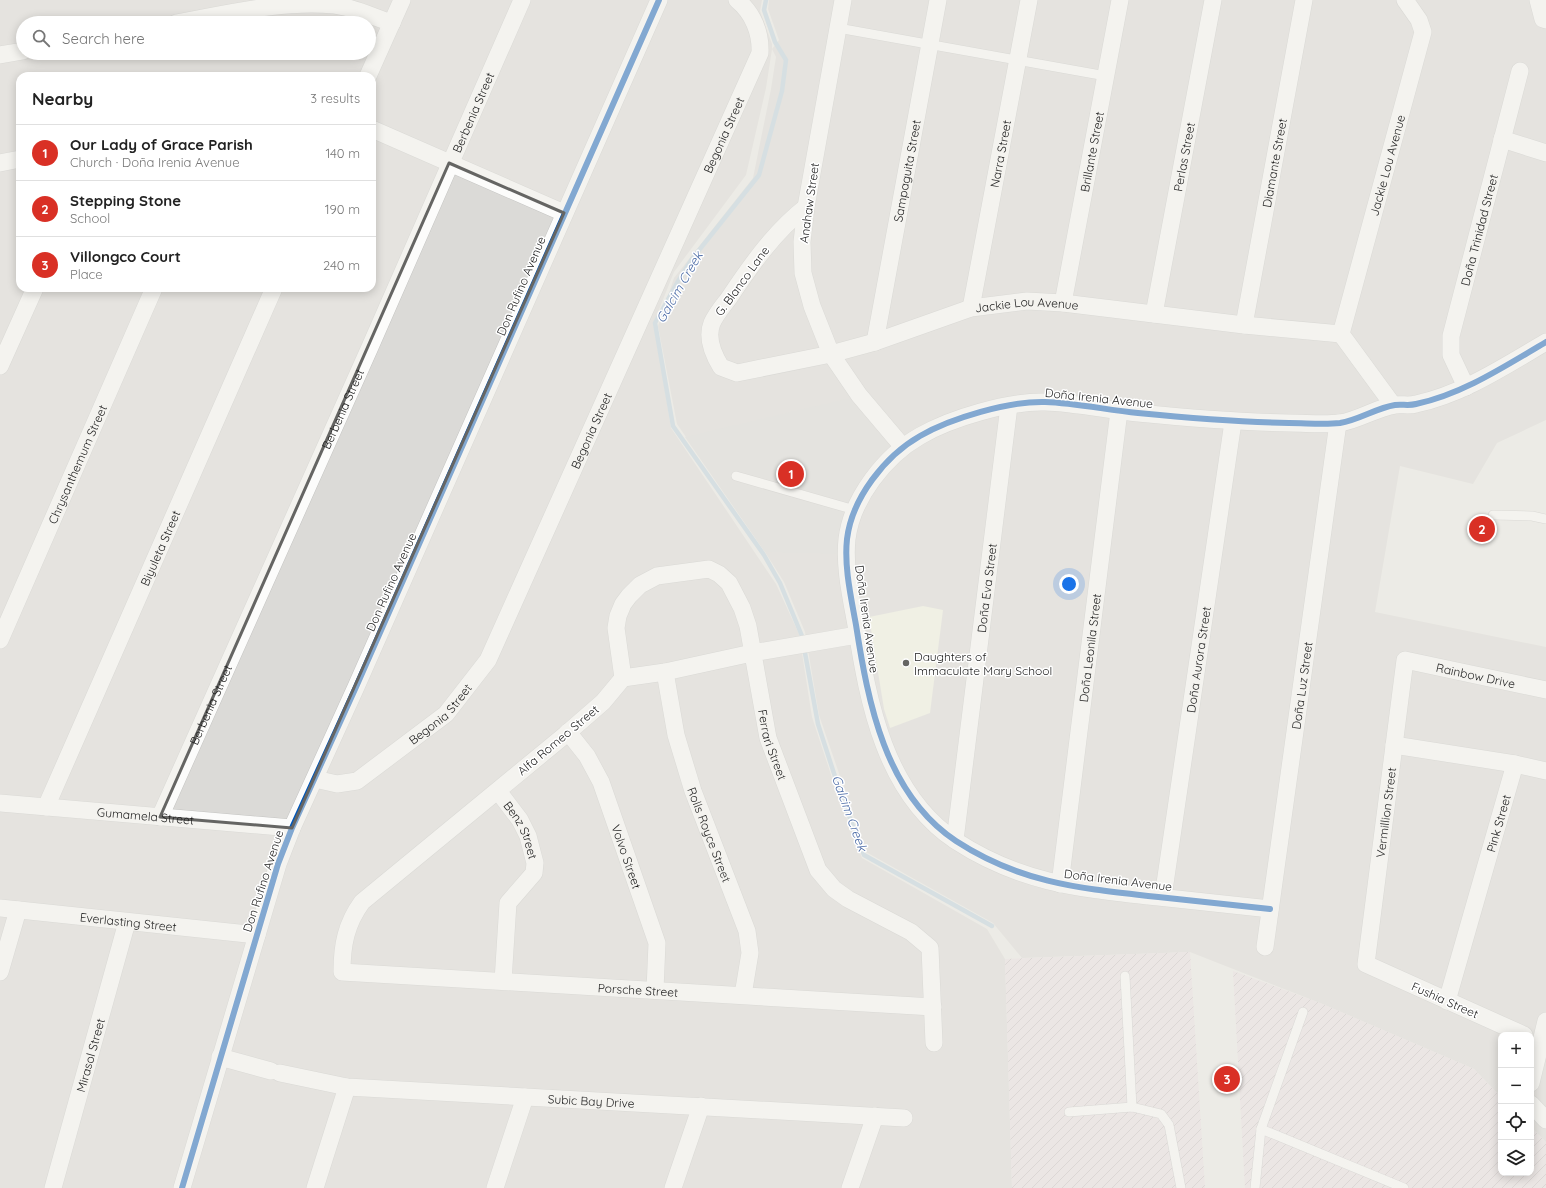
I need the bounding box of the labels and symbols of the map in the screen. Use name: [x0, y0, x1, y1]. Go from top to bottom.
street label: Berbenia Street: [449, 70, 497, 155]
street label: Begonia Street: [700, 94, 747, 175]
street label: Brillante Street: [1077, 110, 1106, 193]
street label: Jackie Lou Avenue: [1366, 113, 1408, 217]
street label: Diamante Street: [1258, 117, 1290, 209]
street label: Sampaguita Street: [890, 118, 923, 223]
street label: Narra Street: [986, 119, 1014, 189]
street label: Perlas Street: [1170, 121, 1197, 193]
street label: Anahaw Street: [796, 162, 822, 244]
street label: Doña Trinidad Street: [1457, 172, 1500, 287]
street label: Don Rufino Avenue: [493, 234, 549, 338]
street label: G. Blanco Lane: [712, 243, 772, 319]
water label: Galcim Creek: [652, 248, 706, 326]
street label: Jackie Lou Avenue: [974, 293, 1080, 315]
street label: Berbenia Street: [318, 366, 367, 451]
street label: Doña Irenia Avenue: [1044, 385, 1154, 411]
street label: Begonia Street: [567, 390, 614, 471]
street label: Chrysanthemum Street: [44, 402, 110, 526]
pin: 1: [778, 459, 804, 489]
street label: Biyuleta Street: [137, 508, 183, 588]
pin: 2: [1469, 514, 1495, 544]
street label: Don Rufino Avenue: [363, 530, 420, 634]
street label: Doña Eva Street: [973, 542, 999, 633]
street label: Doña Irenia Avenue: [852, 564, 882, 674]
your location: [1059, 574, 1079, 594]
street label: Doña Leonila Street: [1075, 593, 1104, 703]
street label: Doña Aurora Street: [1183, 605, 1213, 714]
street label: Doña Luz Street: [1288, 641, 1315, 730]
place label: Daughters of Immaculate Mary School: [914, 649, 1052, 678]
marker: Daughters of Immaculate Mary School: [901, 658, 911, 668]
street label: Rainbow Drive: [1435, 659, 1517, 691]
street label: Berbenia Street: [186, 662, 235, 747]
street label: Begonia Street: [405, 680, 475, 747]
street label: Alfa Romeo Street: [514, 702, 602, 778]
street label: Ferrari Street: [756, 708, 791, 782]
street label: Vermillion Street: [1372, 766, 1399, 859]
water label: Galcim Creek: [829, 773, 872, 854]
street label: Rolls Royce Street: [685, 785, 735, 884]
street label: Pink Street: [1483, 793, 1513, 854]
street label: Benz Street: [501, 798, 541, 861]
street label: Gumamela Street: [96, 804, 195, 827]
street label: Volvo Street: [609, 822, 645, 891]
street label: Don Rufino Avenue: [239, 828, 287, 934]
street label: Doña Irenia Avenue: [1063, 866, 1173, 894]
street label: Everlasting Street: [79, 909, 177, 934]
street label: Fushia Street: [1409, 979, 1481, 1021]
street label: Porsche Street: [597, 980, 678, 999]
street label: Mirasol Street: [73, 1016, 107, 1094]
pin: 3: [1214, 1064, 1240, 1094]
street label: Subic Bay Drive: [547, 1091, 635, 1111]

